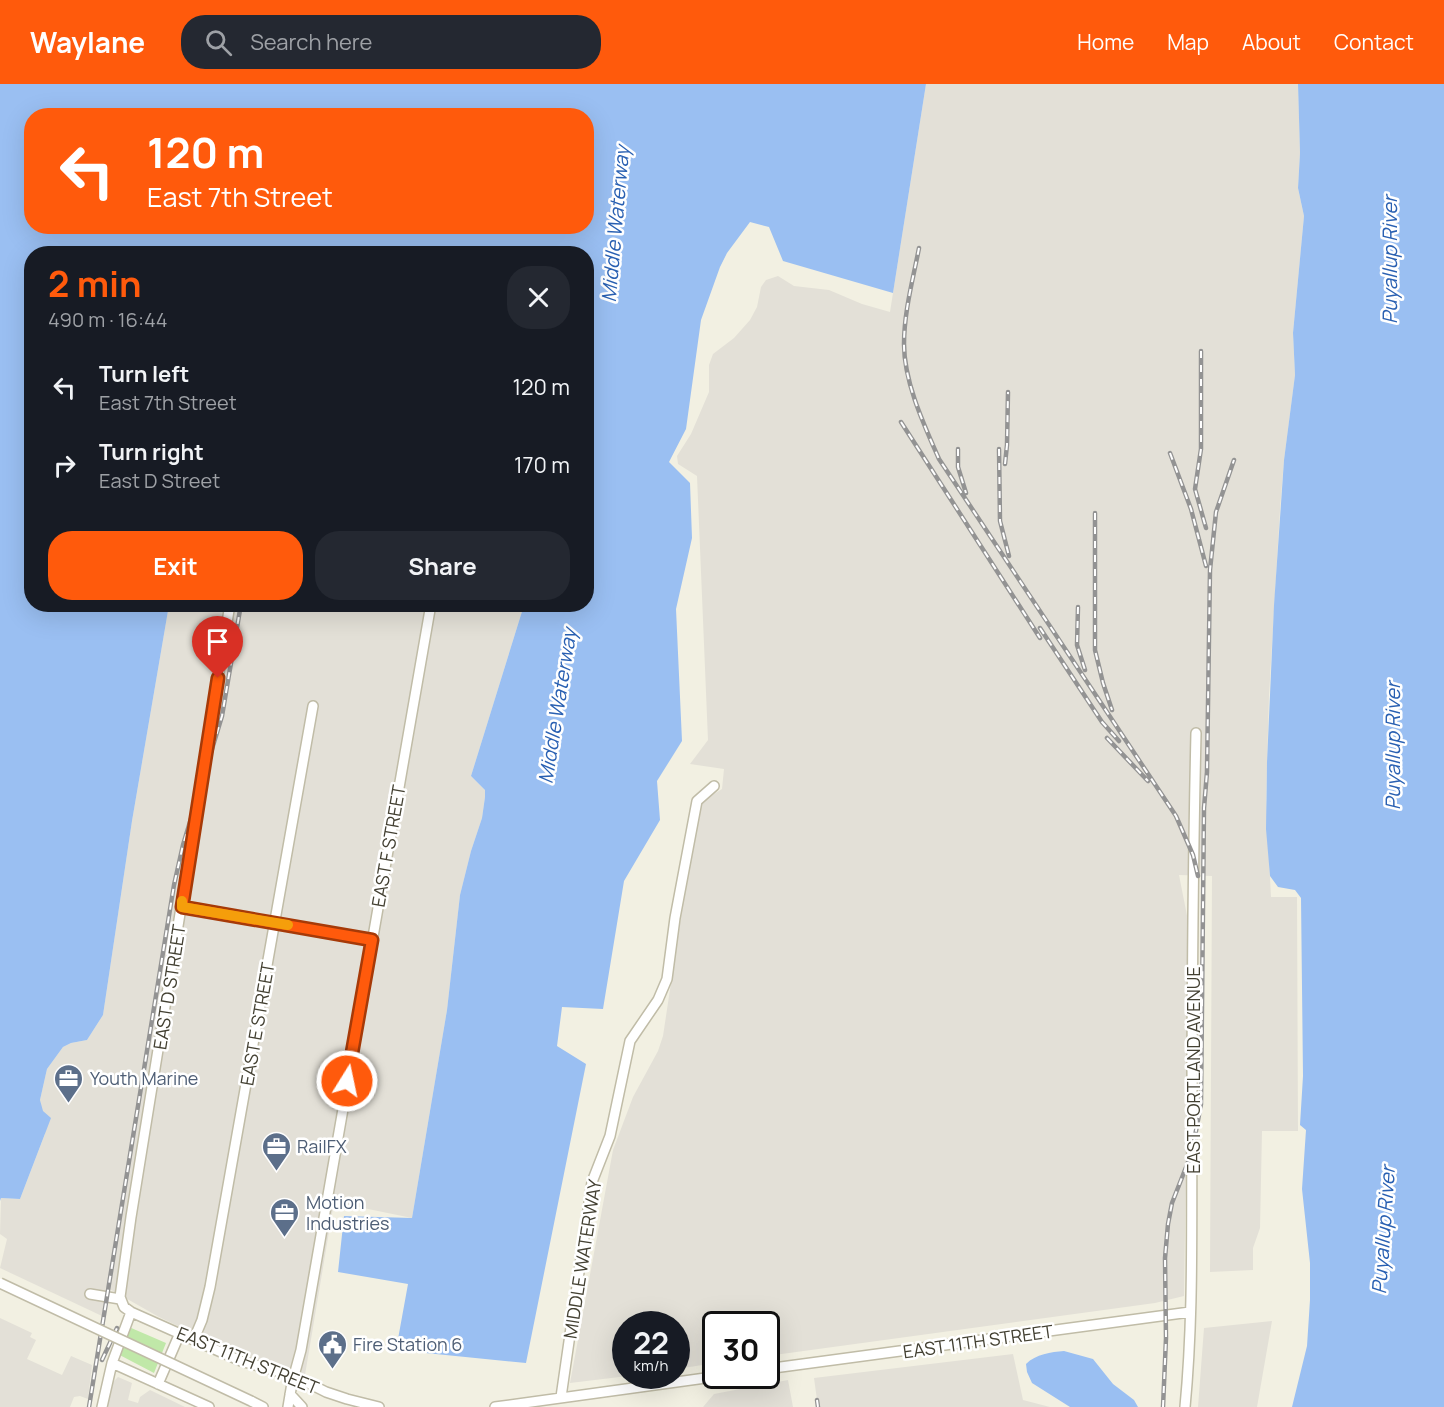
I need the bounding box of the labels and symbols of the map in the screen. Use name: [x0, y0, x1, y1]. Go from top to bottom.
water label: Middle Waterway: [595, 142, 635, 303]
water label: Puyallup River: [1376, 193, 1403, 324]
pin: [192, 616, 243, 678]
water label: Middle Waterway: [531, 624, 583, 786]
water label: Puyallup River: [1379, 679, 1406, 810]
street label: EAST F STREET: [365, 783, 411, 909]
street label: EAST D STREET: [147, 922, 191, 1051]
street label: EAST E STREET: [234, 960, 280, 1087]
street label: EAST PORTLAND AVENUE: [1181, 966, 1205, 1174]
position arrow: [315, 1049, 379, 1113]
office icon: Youth Marine: [53, 1062, 85, 1104]
place label: Youth Marine: [90, 1066, 198, 1090]
office icon: RailFX: [260, 1130, 292, 1172]
place label: RailFX: [297, 1134, 347, 1158]
water label: Puyallup River: [1365, 1162, 1401, 1295]
street label: MIDDLE WATERWAY: [558, 1177, 607, 1340]
place label: Motion Industries: [306, 1190, 390, 1235]
office icon: Motion Industries: [269, 1196, 301, 1238]
speed limit sign: 30: [702, 1311, 780, 1389]
street label: EAST 11TH STREET: [901, 1319, 1055, 1363]
street label: EAST 11TH STREET: [173, 1321, 323, 1400]
public building icon: Fire Station 6: [316, 1328, 348, 1370]
place label: Fire Station 6: [353, 1332, 463, 1356]

